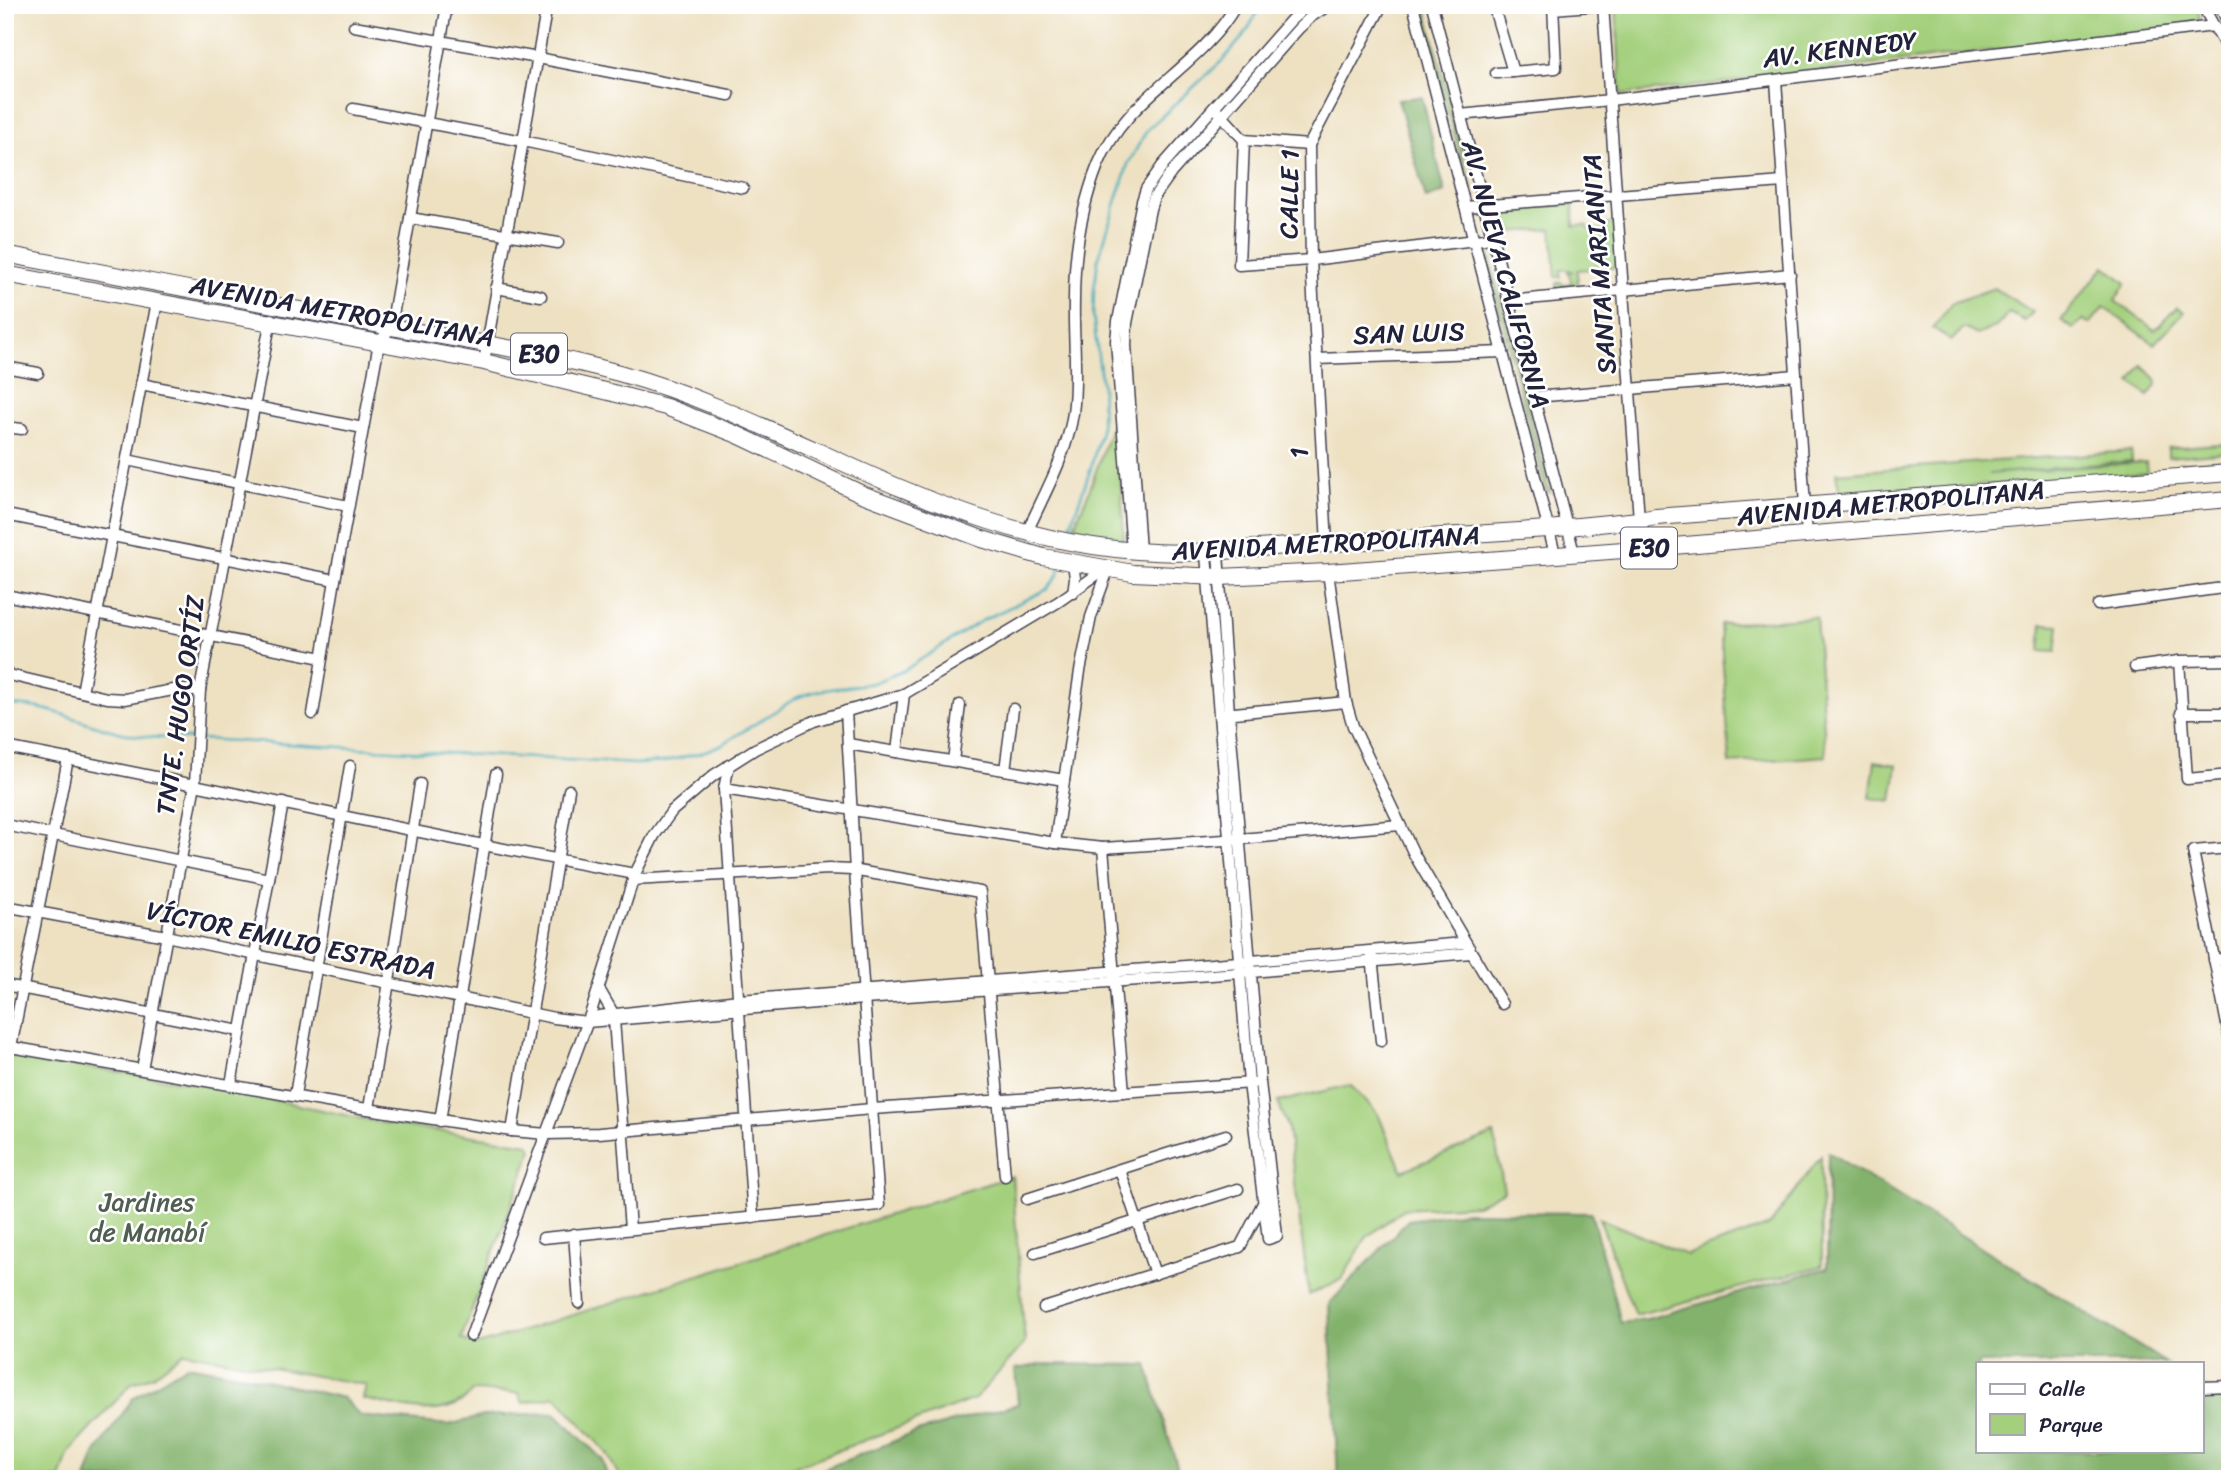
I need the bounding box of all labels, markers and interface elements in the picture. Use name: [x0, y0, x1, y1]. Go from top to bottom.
street label: AV. KENNEDY: [1759, 17, 1921, 81]
street label: AV. NUEVA CALIFORNIA: [1448, 133, 1564, 414]
street label: CALLE 1: [1265, 149, 1313, 239]
street label: SANTA MARIANITA: [1568, 152, 1630, 376]
street label: AVENIDA METROPOLITANA: [185, 261, 498, 360]
street label: SAN LUIS: [1352, 308, 1466, 358]
road number: E30: [511, 334, 567, 374]
street label: 1: [1276, 446, 1322, 460]
street label: AVENIDA METROPOLITANA: [1734, 467, 2047, 539]
street label: AVENIDA METROPOLITANA: [1170, 512, 1481, 574]
road number: E30: [1621, 528, 1677, 568]
street label: TNTE. HUGO ORTÍZ: [142, 592, 218, 818]
street label: VÍCTOR EMILIO ESTRADA: [142, 887, 440, 993]
park label: Jardines de Manabí: [89, 1179, 208, 1255]
legend: [1976, 1362, 2204, 1452]
text: Calle: [2039, 1370, 2086, 1408]
text: Parque: [2039, 1406, 2103, 1444]

